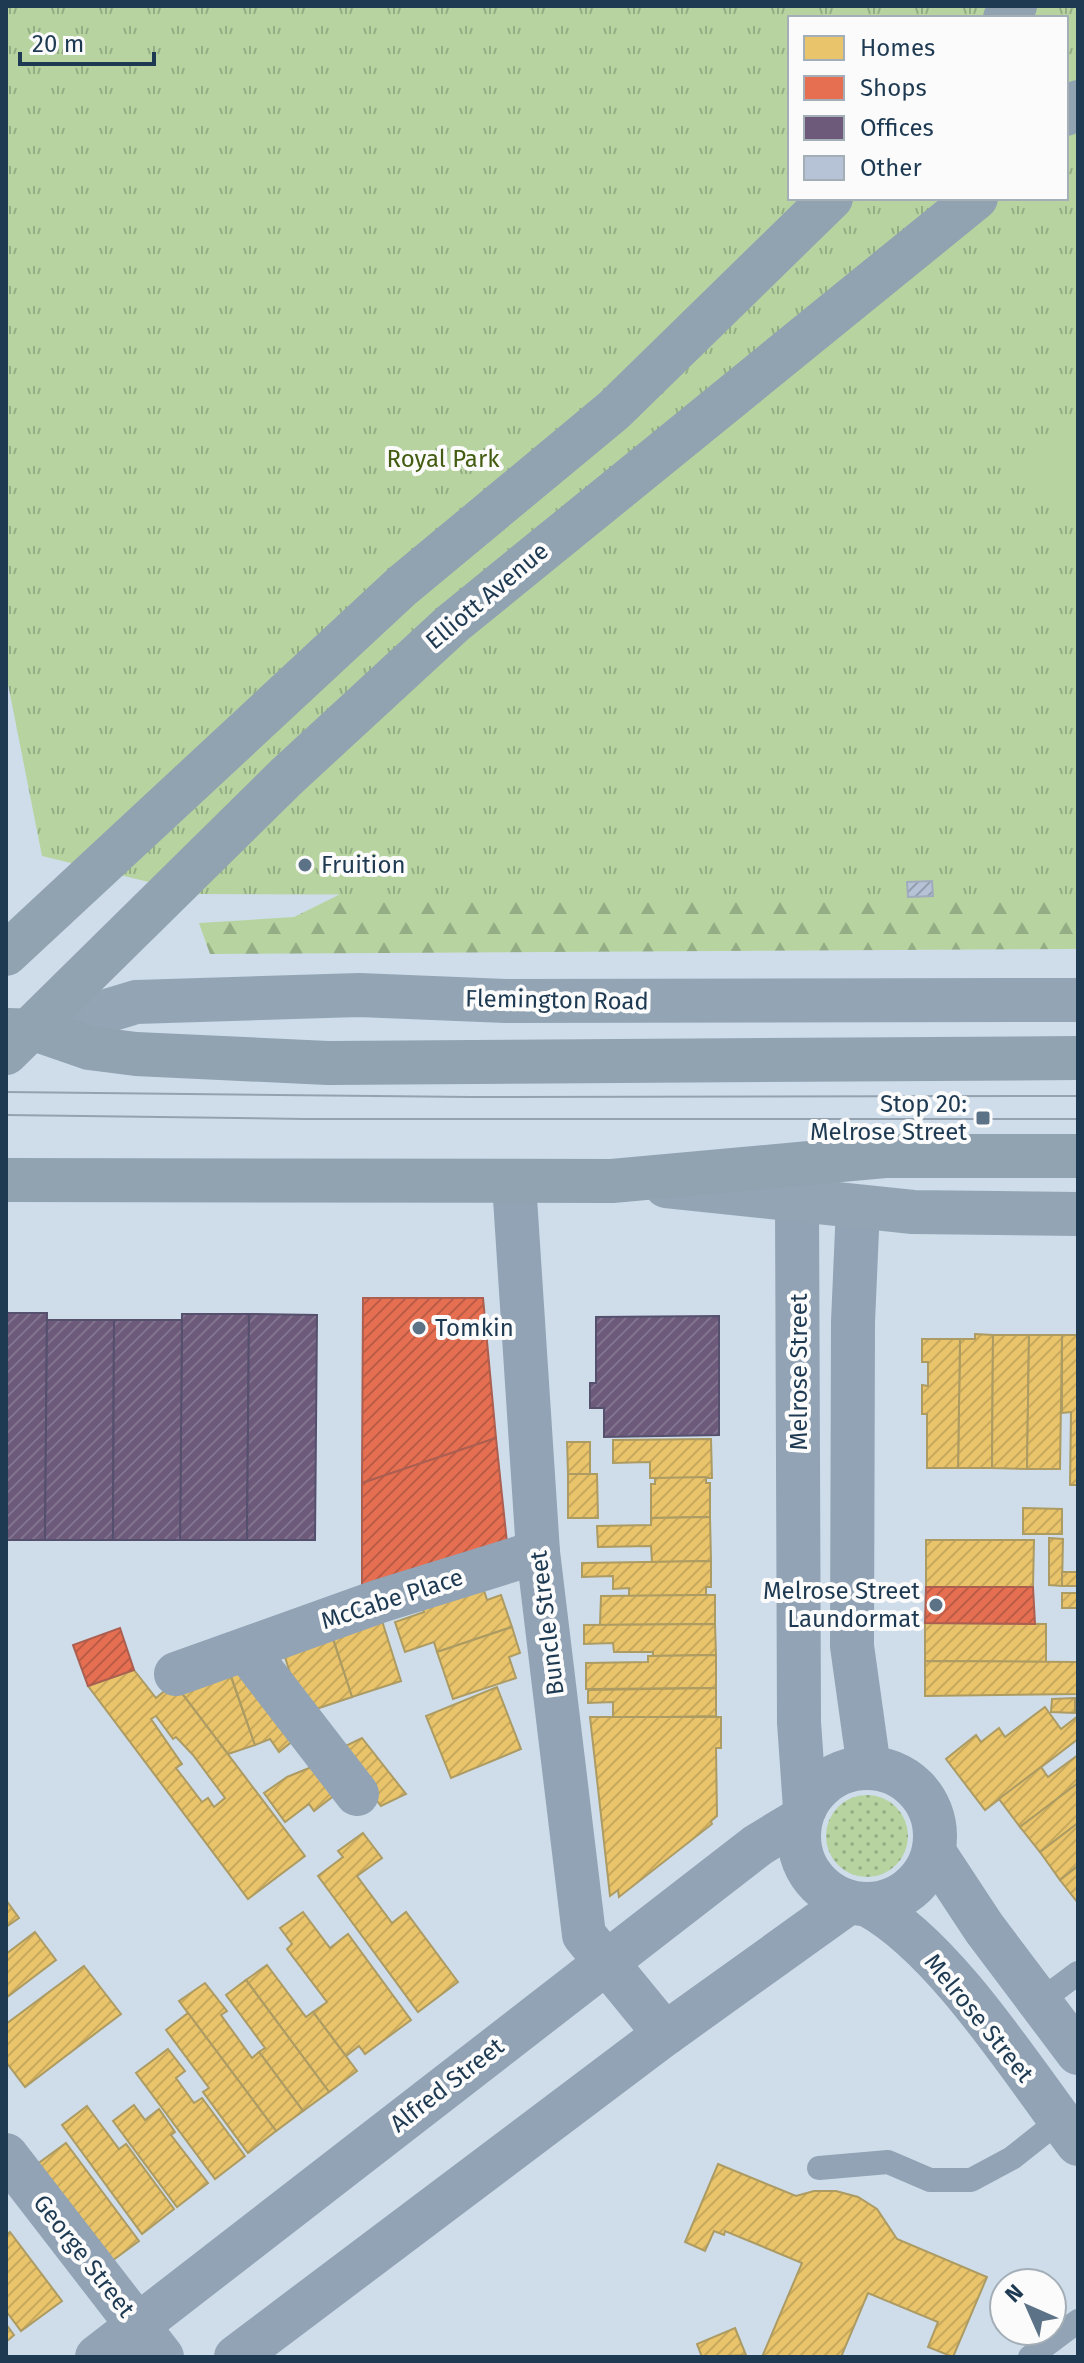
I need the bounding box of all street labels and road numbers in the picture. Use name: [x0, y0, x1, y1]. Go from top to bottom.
street label: Elliott Avenue: [420, 537, 554, 655]
street label: Flemington Road: [465, 984, 649, 1016]
street label: Melrose Street: [785, 1293, 813, 1451]
street label: Buncle Street: [524, 1549, 570, 1697]
street label: McCabe Place: [317, 1563, 467, 1635]
street label: Melrose Street: [919, 1948, 1040, 2088]
street label: Alfred Street: [385, 2032, 510, 2138]
street label: George Street: [27, 2189, 141, 2323]

